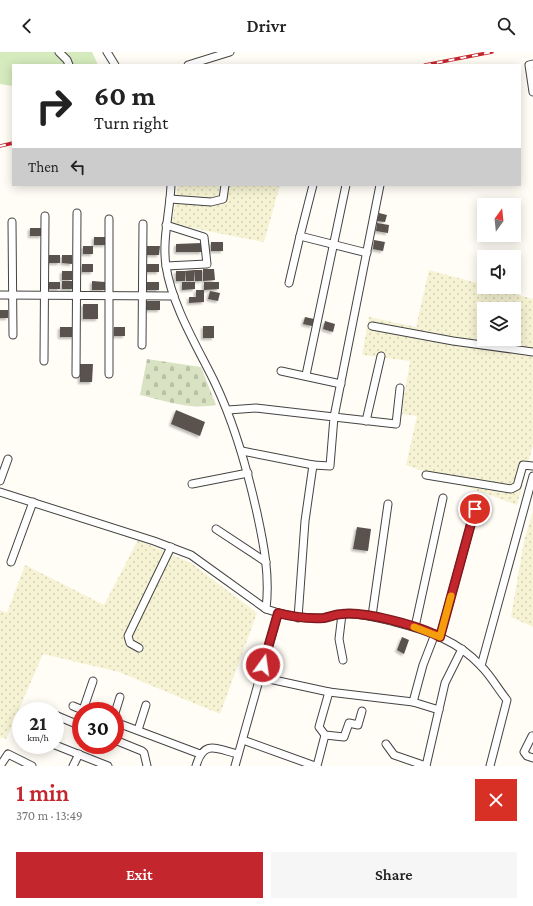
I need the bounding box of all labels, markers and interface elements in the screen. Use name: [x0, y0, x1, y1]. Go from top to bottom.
icon: back: [16, 15, 38, 37]
icon: search: [495, 15, 517, 37]
text: Drivr: [247, 16, 286, 36]
icon: right: [28, 80, 80, 132]
text: 60 m: [94, 80, 155, 111]
text: Turn right: [94, 113, 168, 133]
icon: left: [67, 156, 89, 178]
text: Then: [28, 159, 59, 175]
north arrow: [477, 198, 521, 242]
map controls: [477, 198, 521, 346]
button: sound: [477, 250, 521, 294]
button: layers: [477, 302, 521, 346]
pin: [458, 492, 492, 526]
icon: arrive: [464, 498, 486, 520]
position arrow: [242, 644, 284, 686]
speed limit sign: 30: [72, 702, 124, 754]
text: 21: [29, 712, 47, 734]
text: km/h: [27, 732, 49, 743]
text: 1 min: [16, 779, 69, 806]
button: close: [475, 779, 517, 821]
text: 370 m · 13:49: [16, 808, 83, 823]
button: Exit: [16, 852, 263, 898]
button: Share: [271, 852, 517, 898]

